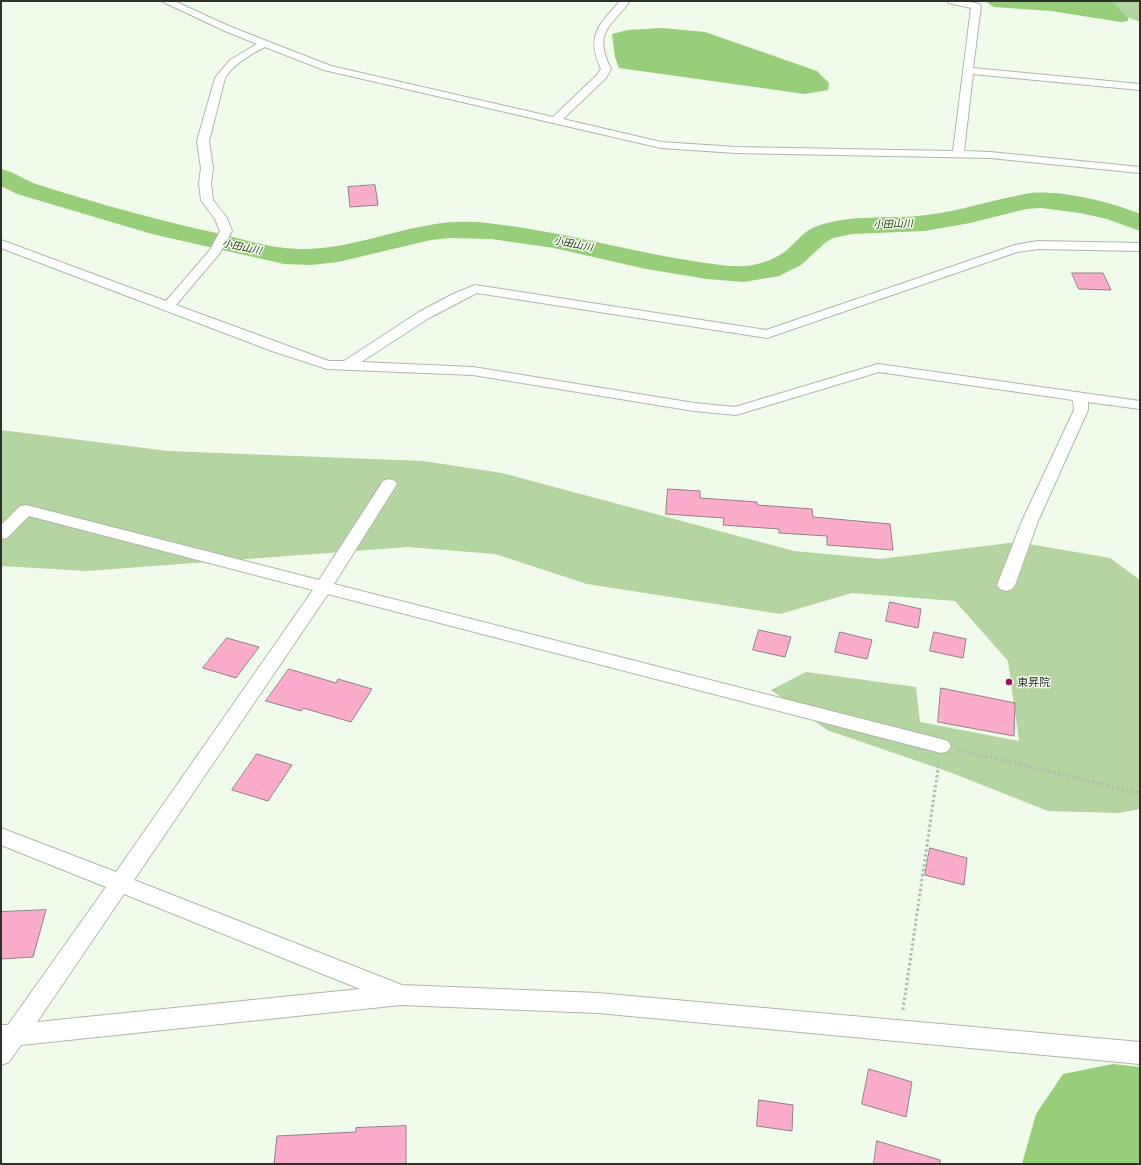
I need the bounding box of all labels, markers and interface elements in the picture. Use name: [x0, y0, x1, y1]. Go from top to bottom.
water label: 小田山川: [873, 217, 913, 231]
water label: 小田山川: [552, 234, 594, 254]
water label: 小田山川: [221, 237, 263, 257]
place label: 東昇院: [1017, 675, 1050, 689]
marker: 東昇院: [1004, 677, 1014, 687]

